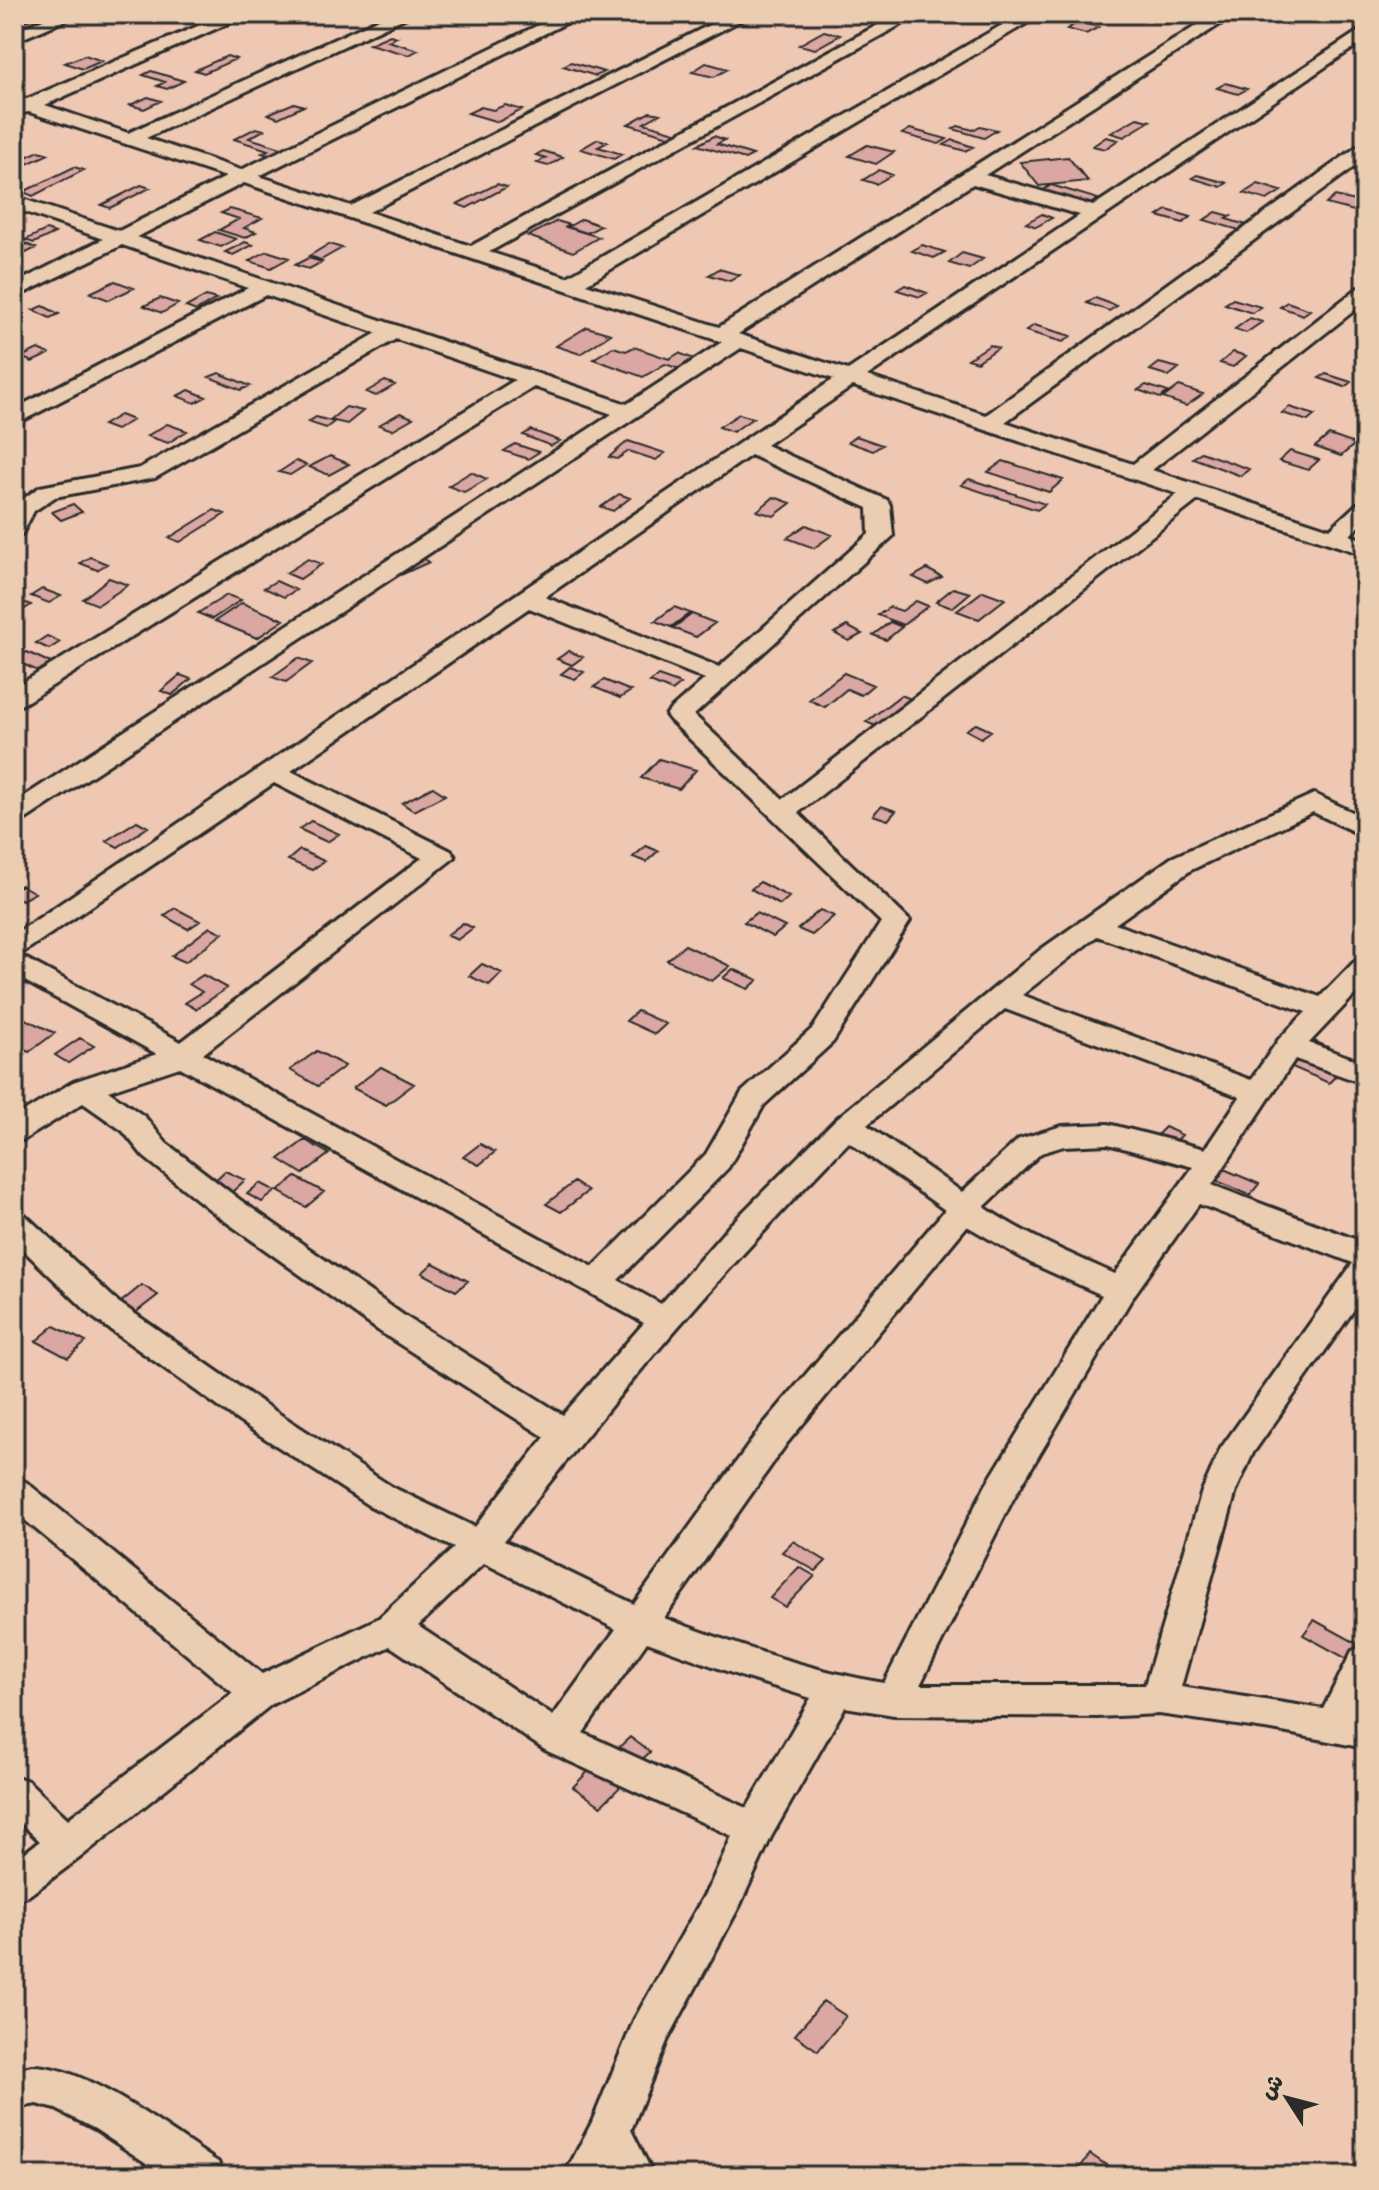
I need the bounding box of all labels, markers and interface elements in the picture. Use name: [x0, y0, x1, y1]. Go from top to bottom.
north arrow: [1247, 2058, 1327, 2138]
text: ش: [1253, 2069, 1290, 2105]

